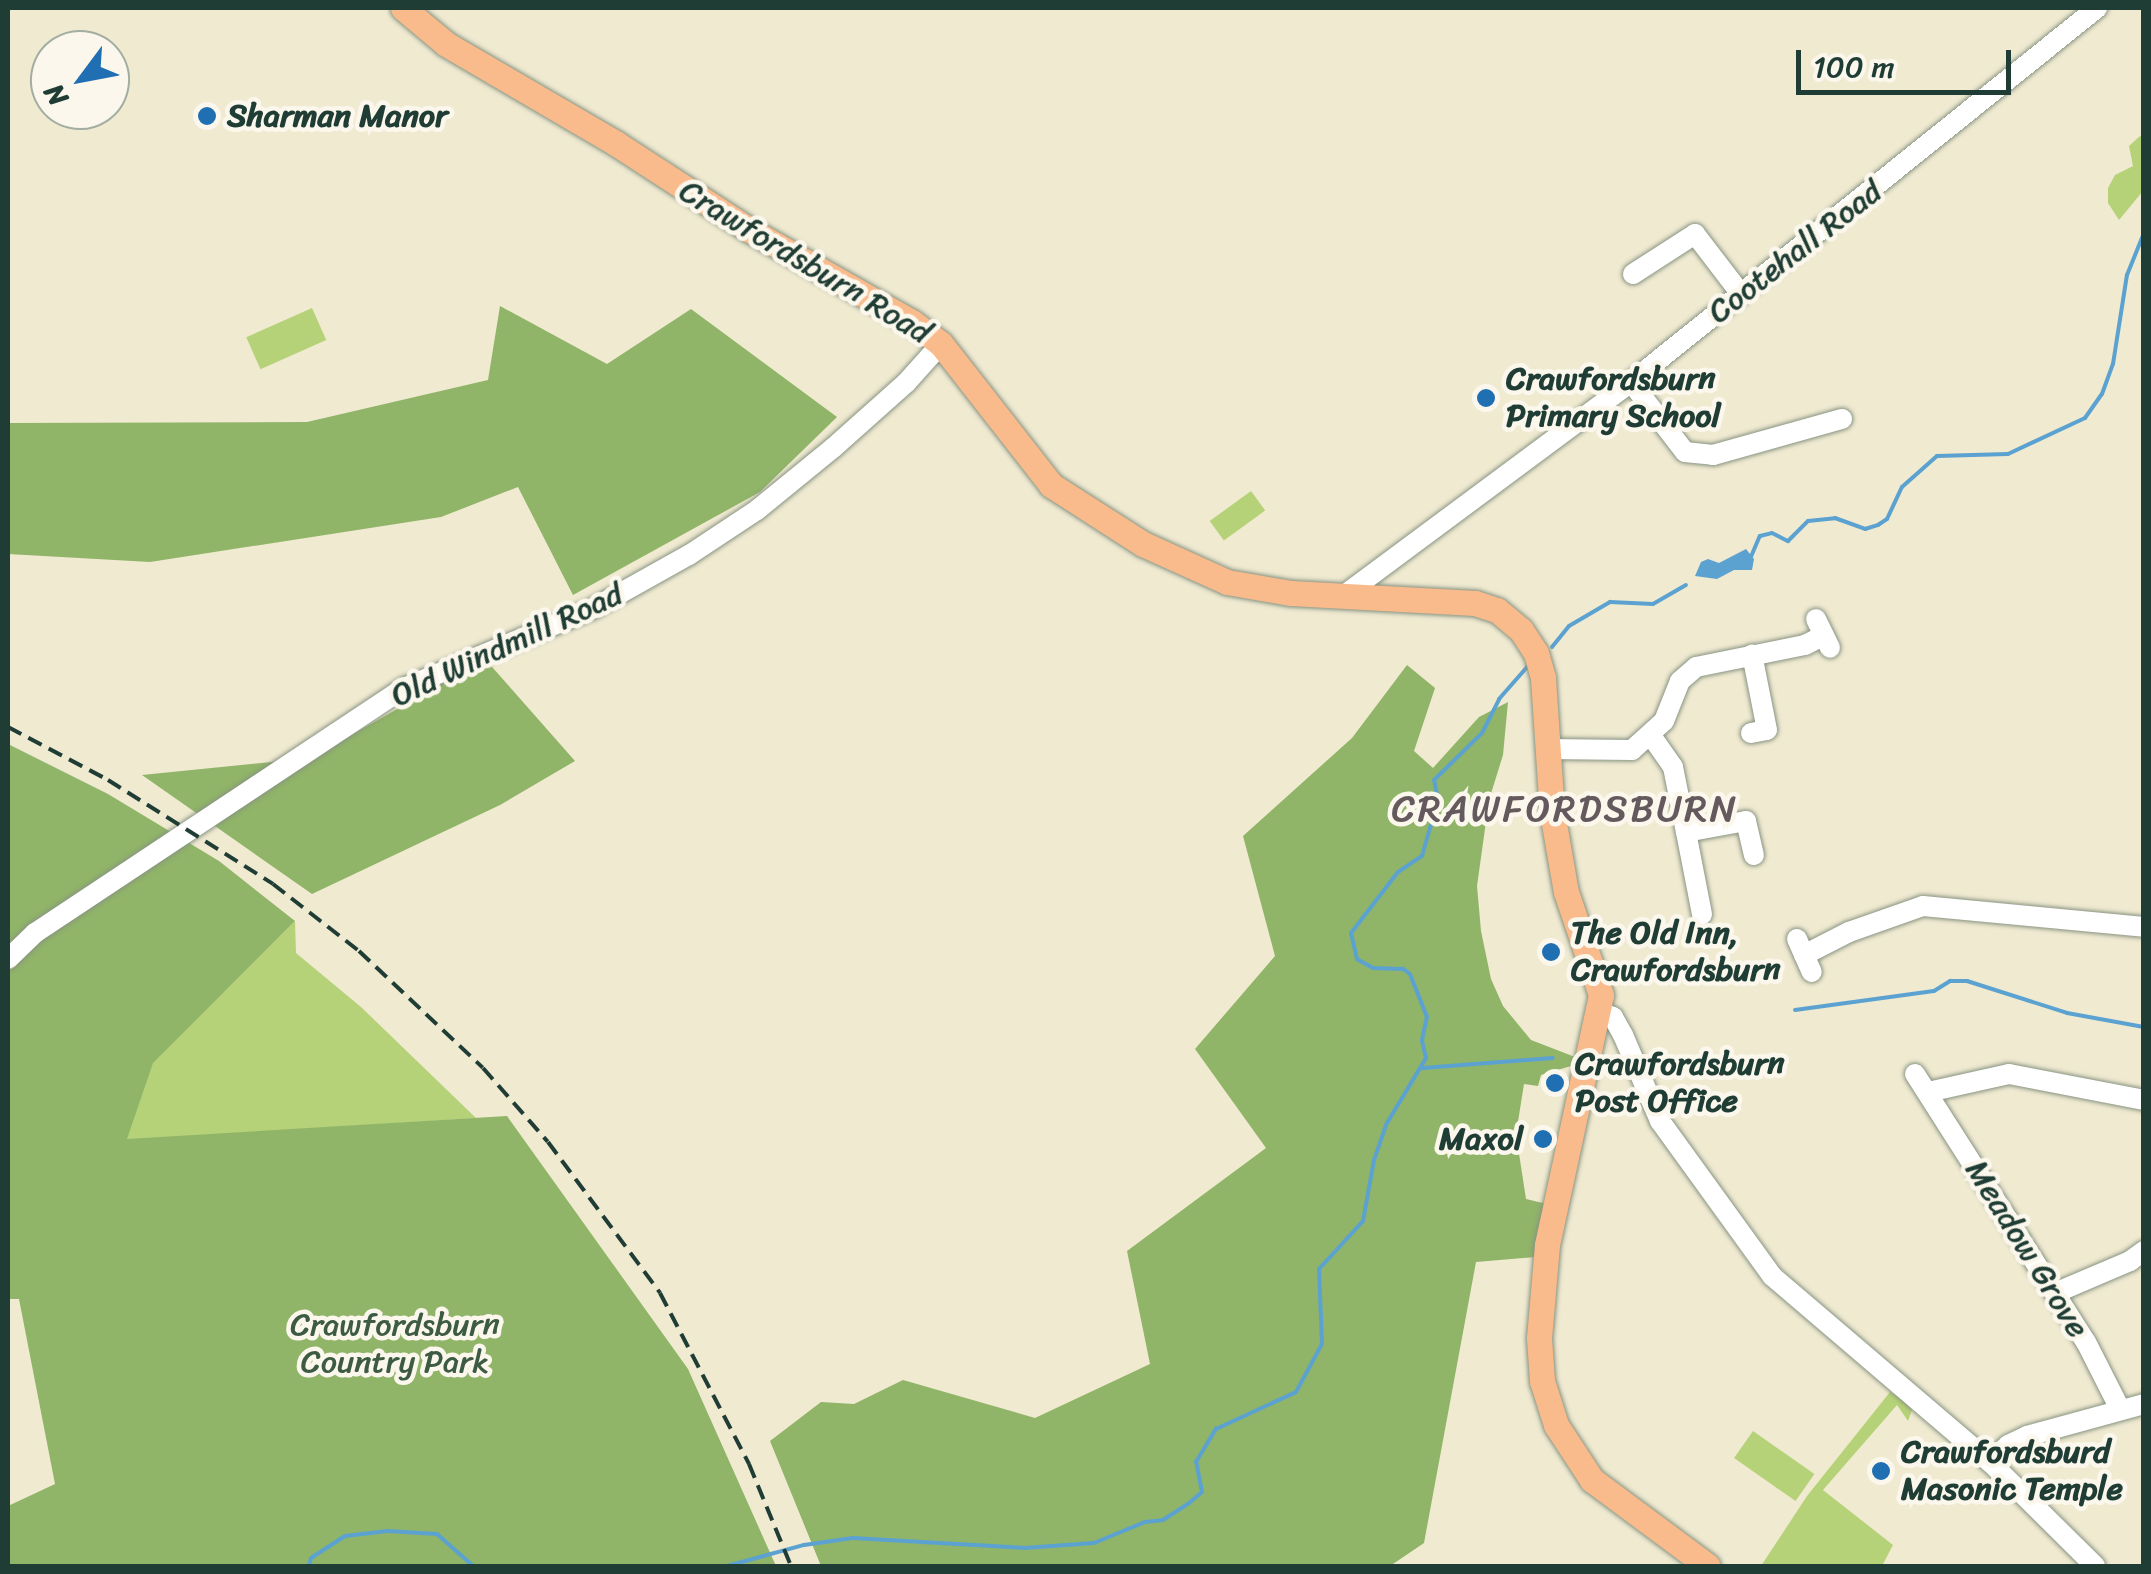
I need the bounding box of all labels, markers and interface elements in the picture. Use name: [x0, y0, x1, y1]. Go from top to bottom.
north arrow: [30, 30, 130, 130]
scale bar: [1801, 30, 2016, 92]
text: 100 m: [1813, 40, 1895, 94]
text: N: [30, 74, 82, 116]
place label: Sharman Manor: [227, 97, 448, 135]
marker: Sharman Manor: [196, 105, 218, 127]
street label: Crawfordsburn Road: [672, 172, 938, 352]
street label: Cootehall Road: [1700, 172, 1890, 332]
place label: Crawfordsburn Primary School: [1506, 361, 1721, 436]
marker: Crawfordsburn Primary School: [1475, 387, 1497, 409]
street label: Old Windmill Road: [385, 575, 629, 715]
district label: CRAWFORDSBURN: [1392, 786, 1738, 832]
place label: The Old Inn, Crawfordsburn: [1571, 915, 1781, 990]
marker: The Old Inn, Crawfordsburn: [1540, 941, 1562, 963]
place label: Crawfordsburn Post Office: [1575, 1046, 1785, 1121]
marker: Crawfordsburn Post Office: [1544, 1072, 1566, 1094]
place label: Maxol: [1439, 1120, 1523, 1158]
marker: Maxol: [1532, 1128, 1554, 1150]
street label: Meadow Grove: [1957, 1153, 2097, 1345]
park label: Crawfordsburn Country Park: [290, 1307, 500, 1382]
place label: Crawfordsburd Masonic Temple: [1901, 1434, 2123, 1509]
marker: Crawfordsburd Masonic Temple: [1870, 1460, 1892, 1482]

